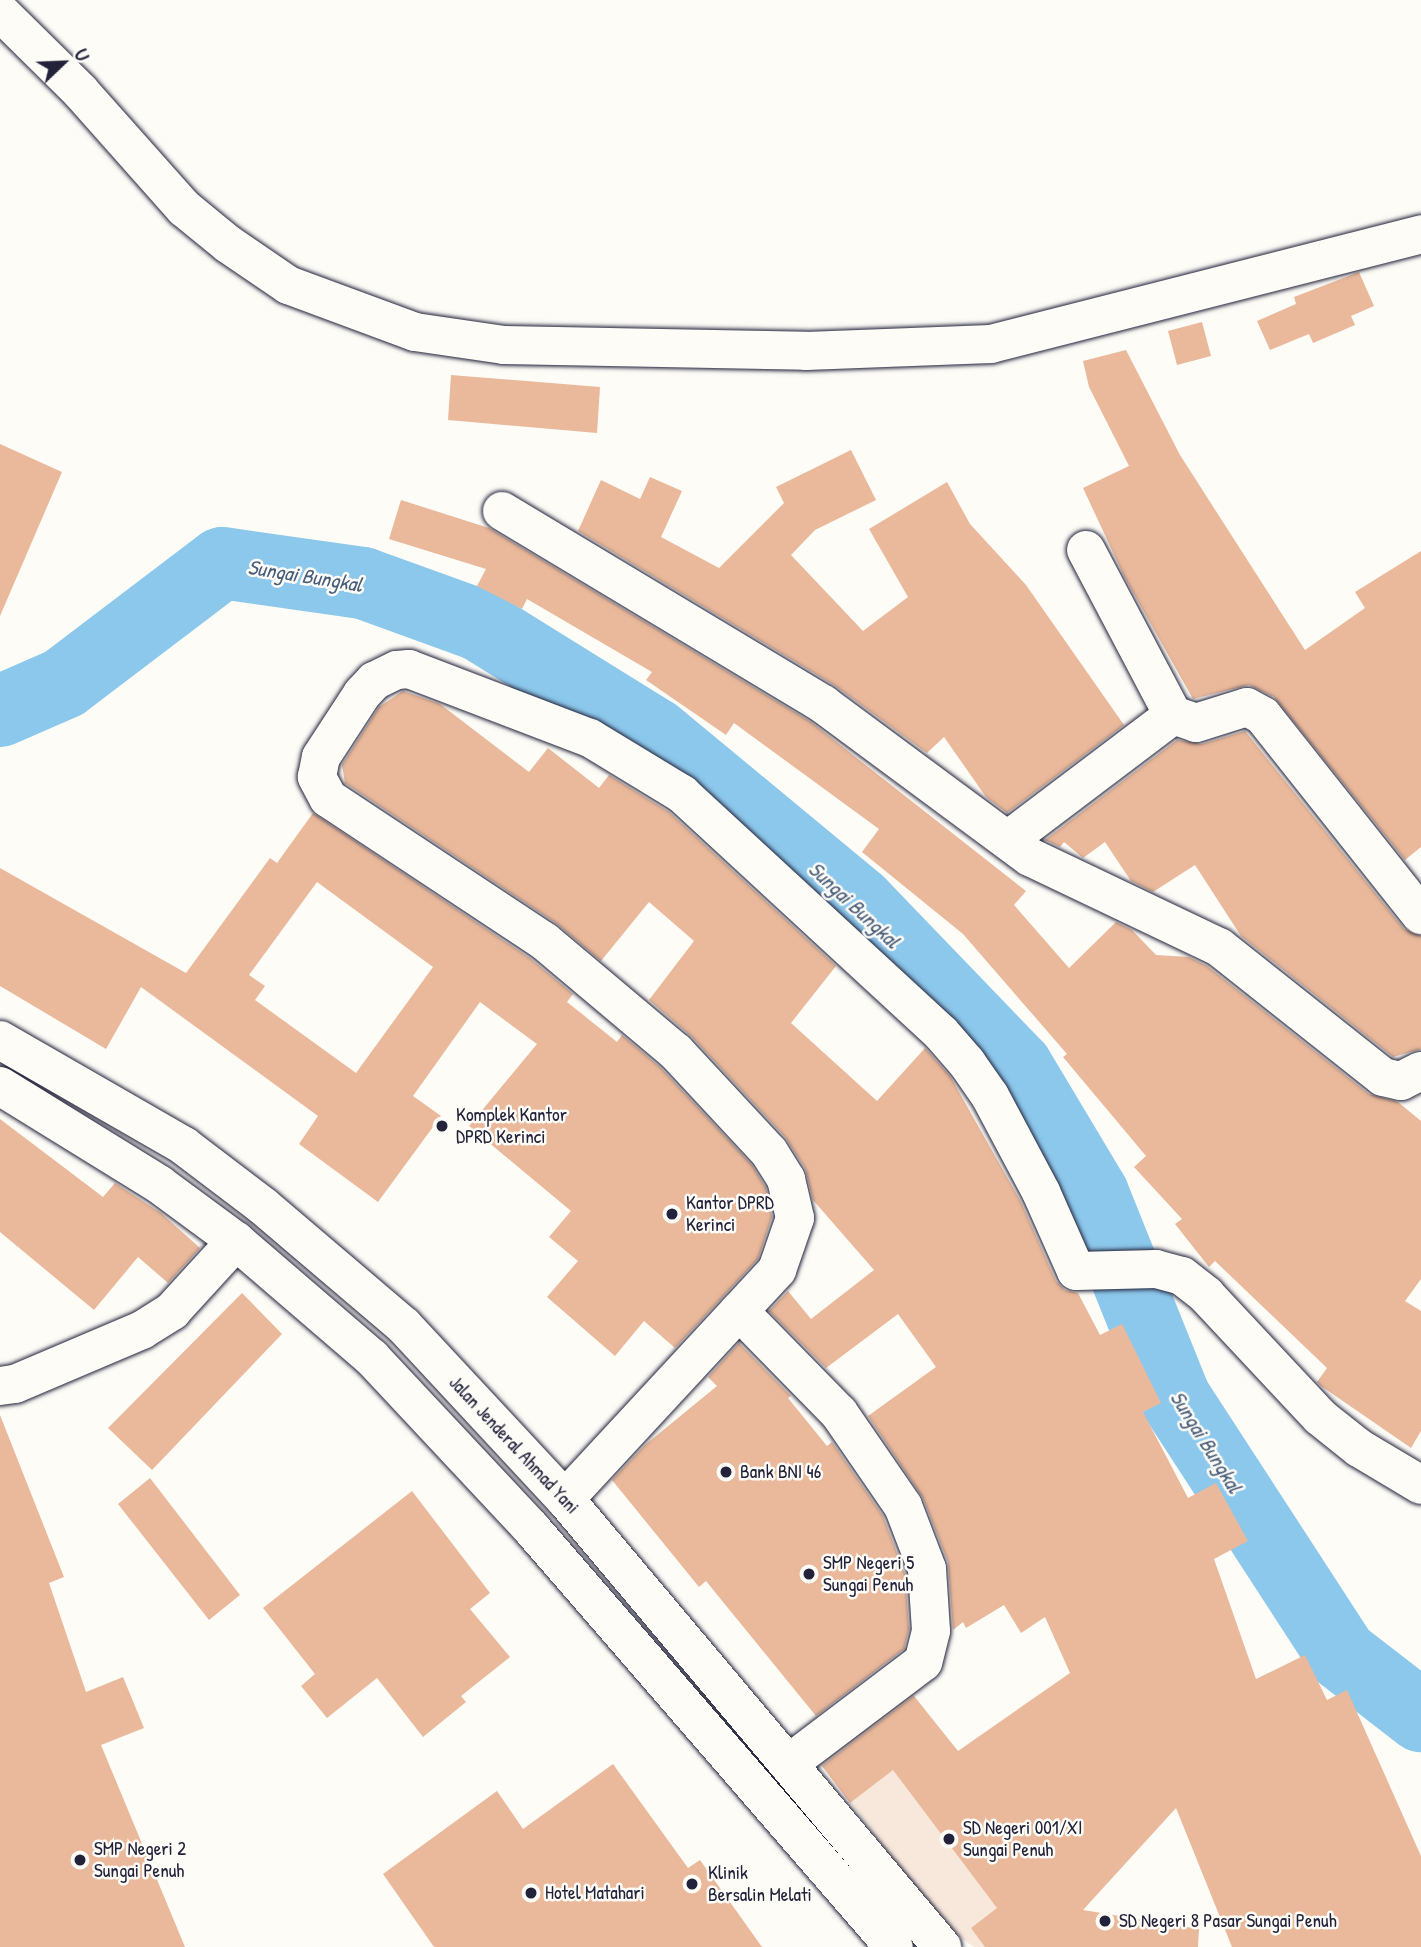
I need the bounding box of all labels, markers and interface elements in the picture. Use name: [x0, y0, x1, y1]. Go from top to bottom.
north arrow: [28, 28, 98, 98]
text: U: [68, 45, 96, 65]
water label: Sungai Bungkal: [246, 555, 364, 597]
water label: Sungai Bungkal: [803, 857, 905, 953]
place label: Komplek Kantor DPRD Kerinci: [456, 1104, 567, 1148]
marker: Komplek Kantor DPRD Kerinci: [434, 1118, 450, 1134]
place label: Kantor DPRD Kerinci: [686, 1192, 774, 1236]
marker: Kantor DPRD Kerinci: [664, 1206, 680, 1222]
street label: Jalan Jenderal Ahmad Yani: [444, 1371, 584, 1519]
water label: Sungai Bungkal: [1165, 1387, 1247, 1497]
place label: Bank BNI 46: [740, 1461, 821, 1483]
marker: Bank BNI 46: [718, 1464, 734, 1480]
place label: SMP Negeri 5 Sungai Penuh: [823, 1552, 914, 1596]
marker: SMP Negeri 5 Sungai Penuh: [801, 1566, 817, 1582]
place label: SD Negeri 001/XI Sungai Penuh: [963, 1817, 1083, 1861]
marker: SD Negeri 001/XI Sungai Penuh: [941, 1831, 957, 1847]
place label: SMP Negeri 2 Sungai Penuh: [94, 1838, 186, 1882]
marker: SMP Negeri 2 Sungai Penuh: [72, 1852, 88, 1868]
place label: Klinik Bersalin Melati: [708, 1862, 812, 1906]
marker: Klinik Bersalin Melati: [682, 1874, 702, 1894]
place label: Hotel Matahari: [545, 1882, 645, 1904]
marker: Hotel Matahari: [523, 1885, 539, 1901]
place label: SD Negeri 8 Pasar Sungai Penuh: [1119, 1910, 1337, 1932]
marker: SD Negeri 8 Pasar Sungai Penuh: [1097, 1913, 1113, 1929]

